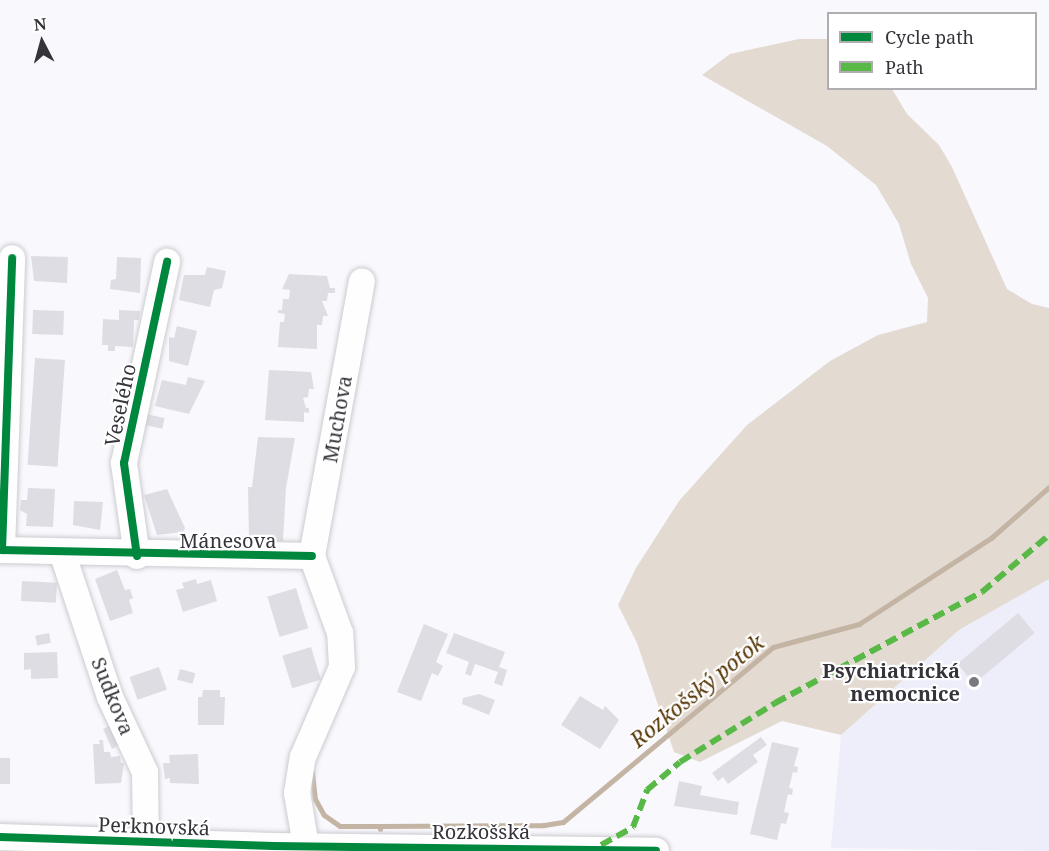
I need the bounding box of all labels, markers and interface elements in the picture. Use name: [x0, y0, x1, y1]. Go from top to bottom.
north arrow: [12, 12, 72, 72]
legend: [827, 12, 1037, 90]
text: N: [33, 13, 48, 36]
text: Cycle path: [885, 25, 974, 49]
text: Path: [885, 55, 924, 79]
street label: Veselého: [100, 361, 140, 449]
street label: Muchova: [318, 373, 356, 465]
street label: Mánesova: [179, 528, 277, 552]
water label: Rozkošský potok: [625, 630, 769, 752]
street label: Sudkova: [87, 654, 139, 738]
place label: Psychiatrická nemocnice: [822, 658, 960, 705]
marker: Psychiatrická nemocnice: [965, 673, 983, 691]
street label: Perknovská: [98, 812, 210, 840]
street label: Rozkošská: [432, 819, 530, 843]

